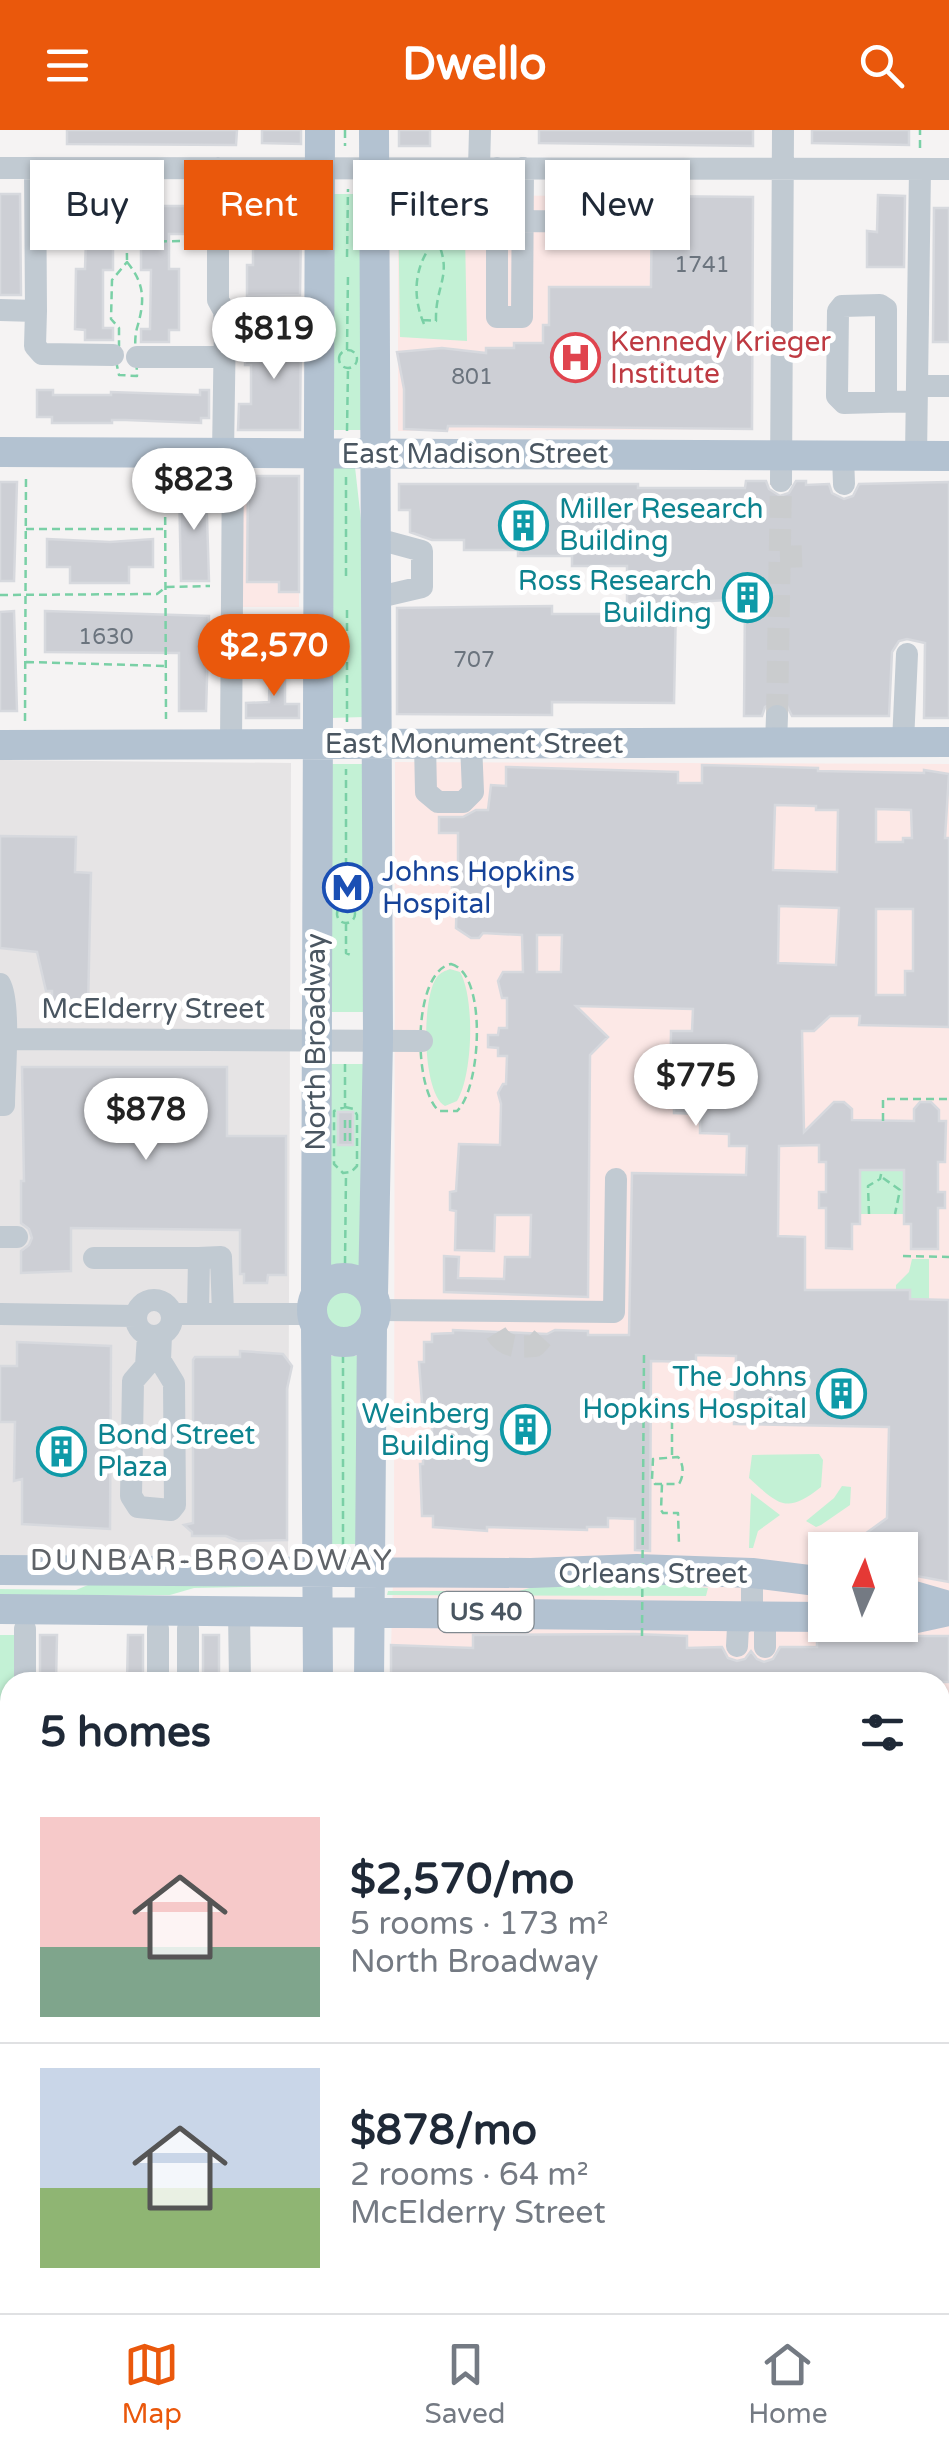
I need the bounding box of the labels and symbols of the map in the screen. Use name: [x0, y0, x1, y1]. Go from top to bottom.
house number: 1741: [674, 252, 730, 278]
pin: $819: [215, 297, 333, 382]
place label: Kennedy Krieger Institute: [610, 325, 831, 391]
hospital icon: Kennedy Krieger Institute: [549, 332, 601, 384]
house number: 801: [451, 364, 493, 390]
street label: East Madison Street: [342, 437, 609, 471]
pin: $823: [135, 448, 253, 533]
place label: Miller Research Building: [559, 492, 764, 558]
building icon: Miller Research Building: [498, 499, 550, 551]
place label: Ross Research Building: [518, 564, 712, 630]
building icon: Ross Research Building: [721, 571, 773, 623]
pin: $2,570: [193, 614, 355, 699]
house number: 1630: [78, 624, 134, 650]
house number: 707: [453, 647, 495, 673]
street label: East Monument Street: [325, 727, 624, 761]
place label: Johns Hopkins Hospital: [382, 855, 575, 921]
metro station icon: Johns Hopkins Hospital: [321, 862, 373, 914]
street label: North Broadway: [299, 933, 333, 1151]
street label: McElderry Street: [41, 992, 265, 1026]
pin: $775: [637, 1044, 755, 1129]
pin: $878: [87, 1078, 205, 1163]
place label: The Johns Hopkins Hospital: [582, 1360, 807, 1426]
building icon: The Johns Hopkins Hospital: [816, 1367, 868, 1419]
place label: Weinberg Building: [362, 1397, 490, 1463]
building icon: Weinberg Building: [499, 1404, 551, 1456]
place label: Bond Street Plaza: [97, 1418, 256, 1484]
building icon: Bond Street Plaza: [36, 1425, 88, 1477]
north arrow: [808, 1532, 918, 1642]
district label: DUNBAR-BROADWAY: [30, 1542, 394, 1579]
street label: Orleans Street: [558, 1557, 748, 1591]
road number: US 40: [438, 1592, 534, 1632]

